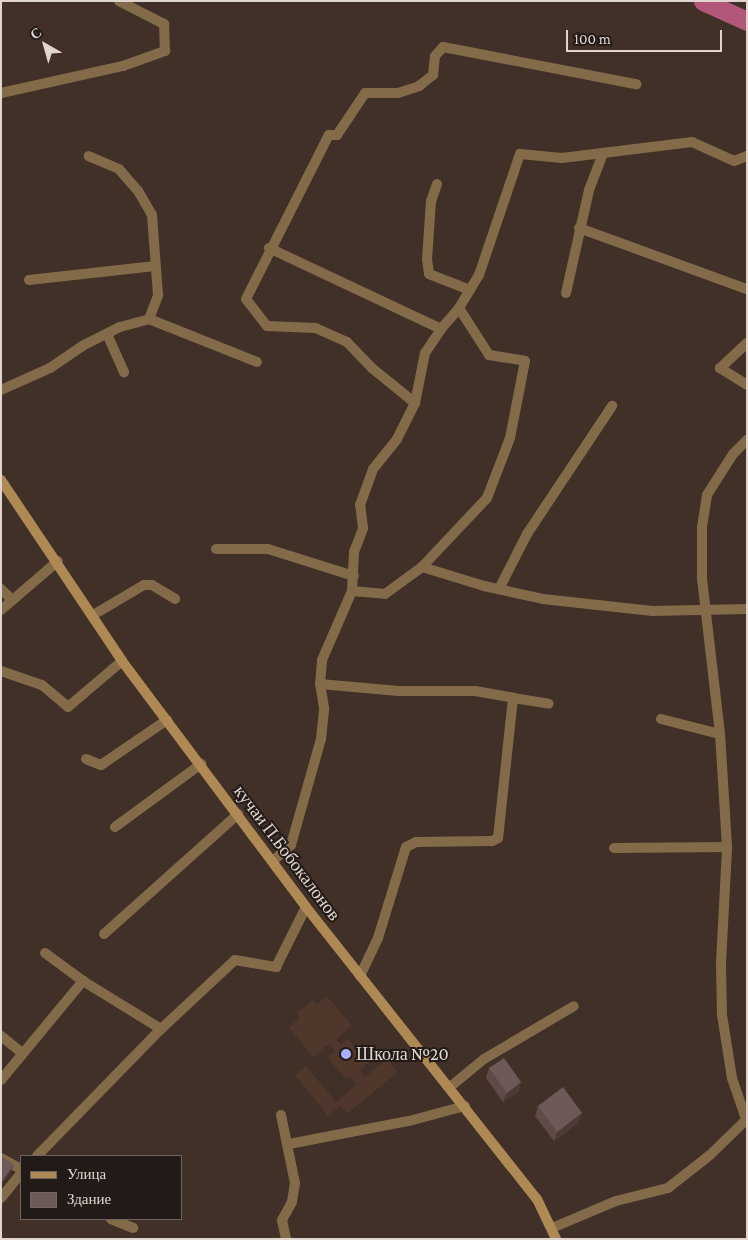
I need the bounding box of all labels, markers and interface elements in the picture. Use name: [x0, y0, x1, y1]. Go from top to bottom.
north arrow: [20, 20, 70, 70]
scale bar: [568, 20, 724, 52]
text: С: [27, 24, 45, 43]
text: 100 m: [574, 31, 611, 47]
street label: кучаи П.Бобокалонов: [229, 781, 345, 925]
place label: Школа №20: [356, 1043, 449, 1065]
marker: Школа №20: [340, 1048, 352, 1060]
legend: [20, 1155, 182, 1220]
text: Улица: [67, 1166, 106, 1182]
text: Здание: [67, 1191, 111, 1207]

